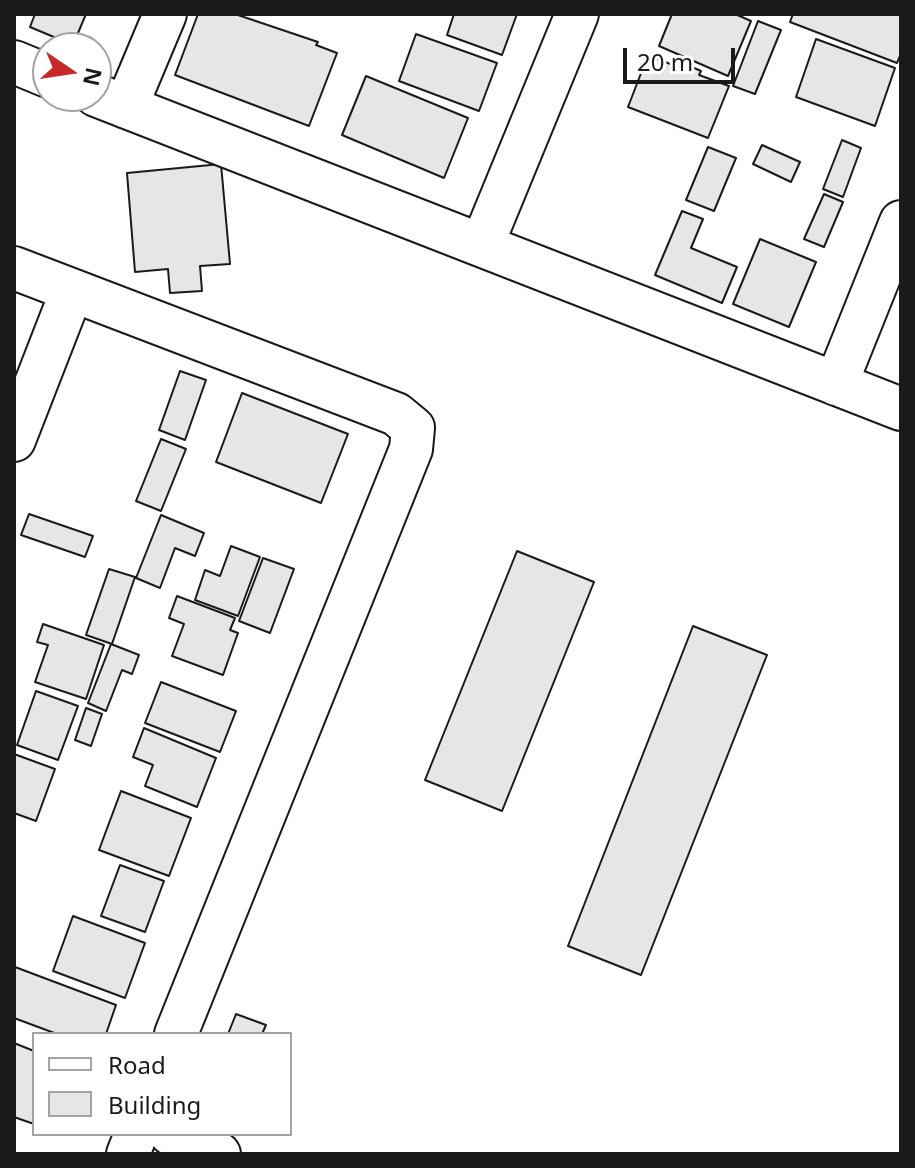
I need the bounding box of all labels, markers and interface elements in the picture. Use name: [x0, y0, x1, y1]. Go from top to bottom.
north arrow: [32, 32, 112, 112]
scale bar: [627, 32, 739, 82]
text: 20 m: [637, 45, 693, 78]
text: N: [77, 65, 110, 89]
legend: [32, 1032, 292, 1136]
text: Road: [108, 1048, 166, 1081]
text: Building: [108, 1088, 201, 1121]

